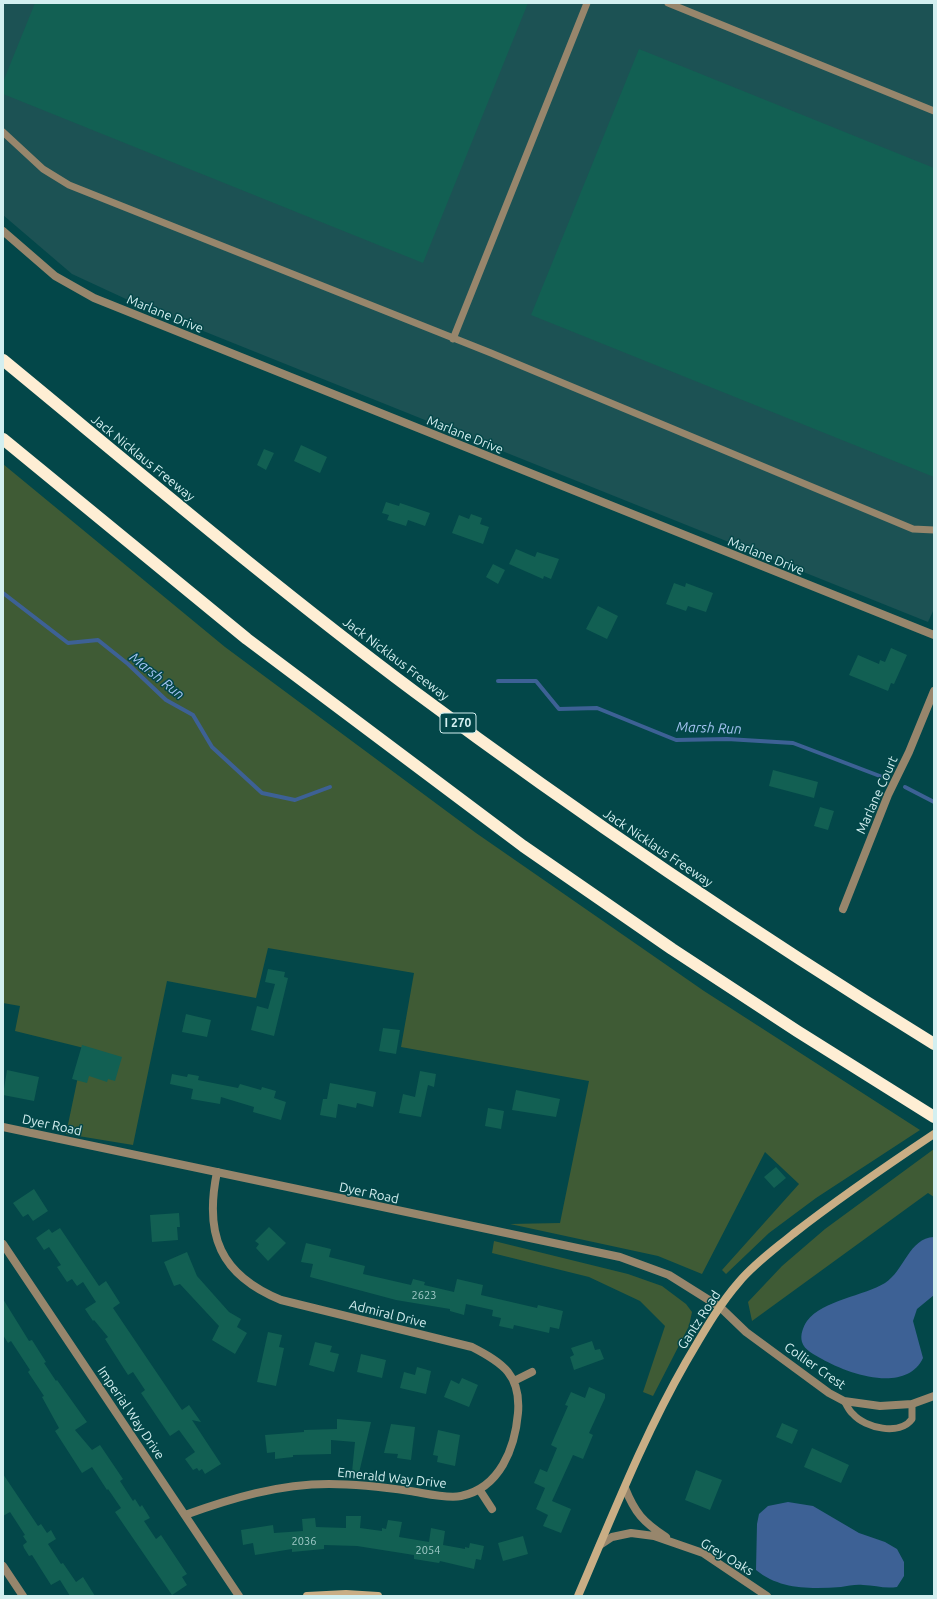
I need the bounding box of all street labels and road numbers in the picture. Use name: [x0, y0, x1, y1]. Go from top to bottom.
street label: Marlane Drive: [124, 292, 206, 336]
street label: Jack Nicklaus Freeway: [88, 411, 198, 505]
street label: Marlane Drive: [424, 413, 506, 457]
street label: Marlane Drive: [725, 534, 807, 578]
street label: Jack Nicklaus Freeway: [340, 614, 452, 704]
road number: I 270: [440, 713, 476, 733]
street label: Marlane Court: [853, 754, 901, 836]
street label: Jack Nicklaus Freeway: [600, 806, 716, 890]
street label: Dyer Road: [21, 1111, 83, 1139]
street label: Dyer Road: [338, 1179, 400, 1207]
street label: Gantz Road: [674, 1288, 724, 1352]
street label: Admiral Drive: [348, 1297, 428, 1331]
street label: Collier Crest: [781, 1339, 849, 1393]
street label: Imperial Way Drive: [94, 1364, 168, 1462]
street label: Emerald Way Drive: [337, 1465, 447, 1491]
street label: Grey Oaks: [698, 1535, 756, 1579]

